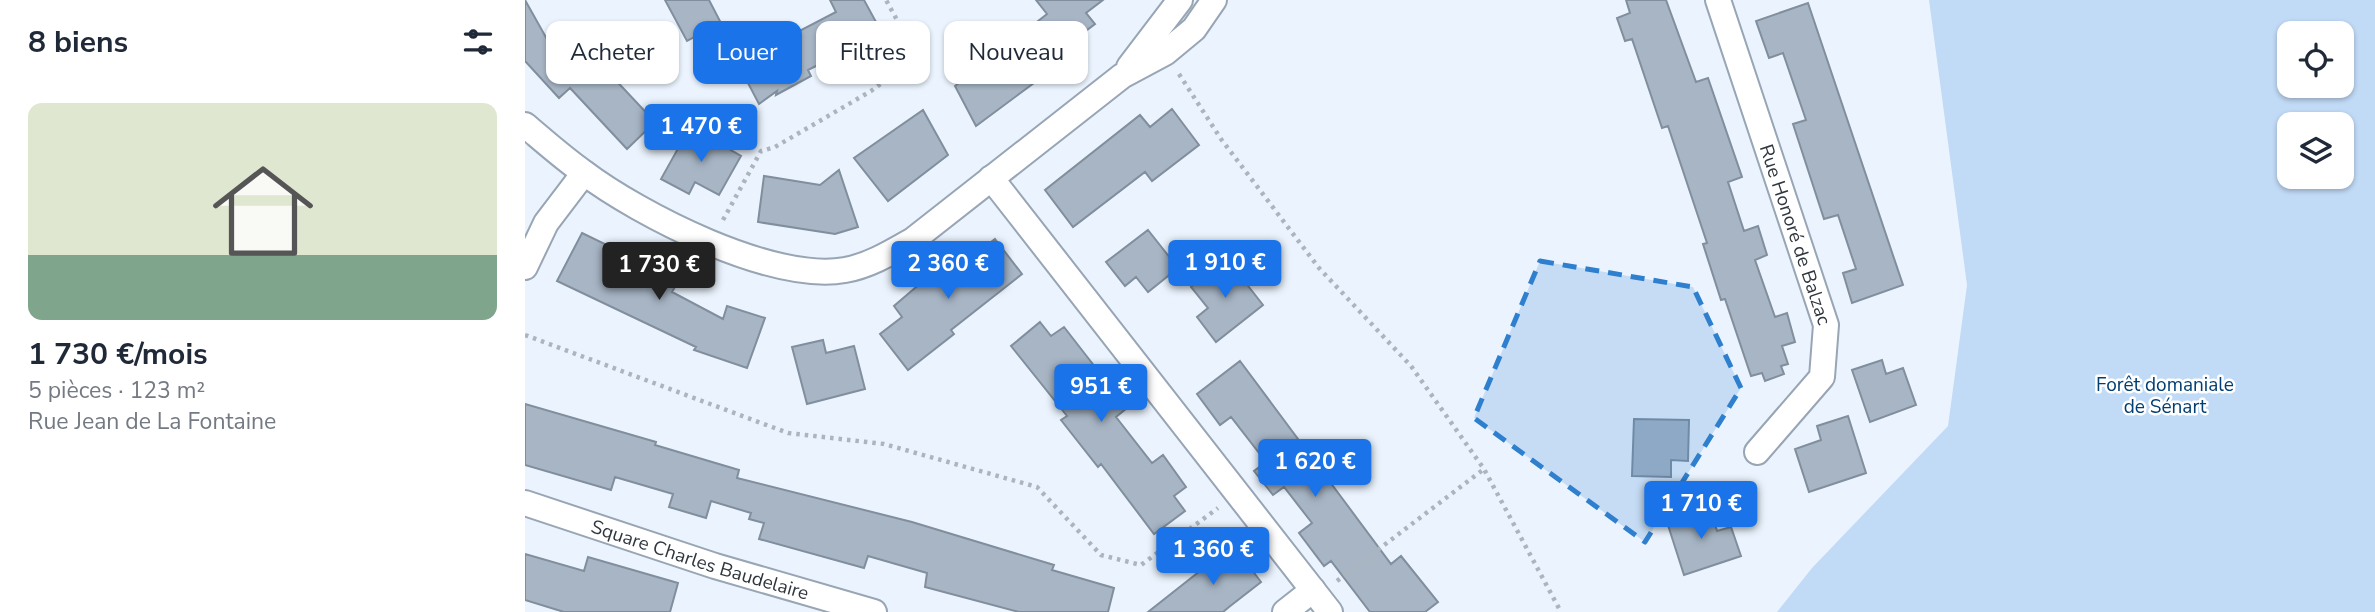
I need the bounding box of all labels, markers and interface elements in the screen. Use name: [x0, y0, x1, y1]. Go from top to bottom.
chip: Acheter: [546, 21, 679, 84]
chip: Louer: [693, 21, 802, 84]
chip: Filtres: [816, 21, 930, 84]
chip: Nouveau: [944, 21, 1088, 84]
map controls: [2277, 21, 2354, 189]
button: locate: [2277, 21, 2354, 98]
text: 8 biens: [28, 22, 128, 63]
icon: filters: [459, 23, 497, 61]
pin: 1 470 €: [636, 104, 766, 164]
text: 1 470 €: [660, 111, 742, 142]
button: layers: [2277, 112, 2354, 189]
street label: Rue Honoré de Balzac: [1753, 141, 1837, 329]
icon: home: [200, 148, 326, 274]
pin: 1 910 €: [1160, 240, 1290, 300]
pin: 2 360 €: [883, 242, 1013, 301]
pin: 1 730 €: [594, 243, 724, 302]
text: 1 910 €: [1184, 247, 1266, 278]
text: 2 360 €: [907, 248, 989, 279]
text: 1 730 €: [618, 249, 700, 280]
text: 1 730 €/mois: [28, 334, 208, 375]
pin: 951 €: [1052, 364, 1150, 424]
text: 951 €: [1070, 371, 1132, 402]
park label: Forêt domaniale de Sénart: [2096, 372, 2234, 420]
text: 5 pièces · 123 m²: [28, 375, 205, 406]
text: Rue Jean de La Fontaine: [28, 406, 276, 437]
pin: 1 620 €: [1250, 440, 1380, 499]
text: 1 620 €: [1274, 446, 1356, 477]
pin: 1 710 €: [1636, 482, 1766, 541]
text: 1 710 €: [1660, 488, 1742, 519]
street label: Square Charles Baudelaire: [587, 514, 812, 607]
pin: 1 360 €: [1148, 528, 1278, 587]
text: 1 360 €: [1172, 534, 1254, 565]

